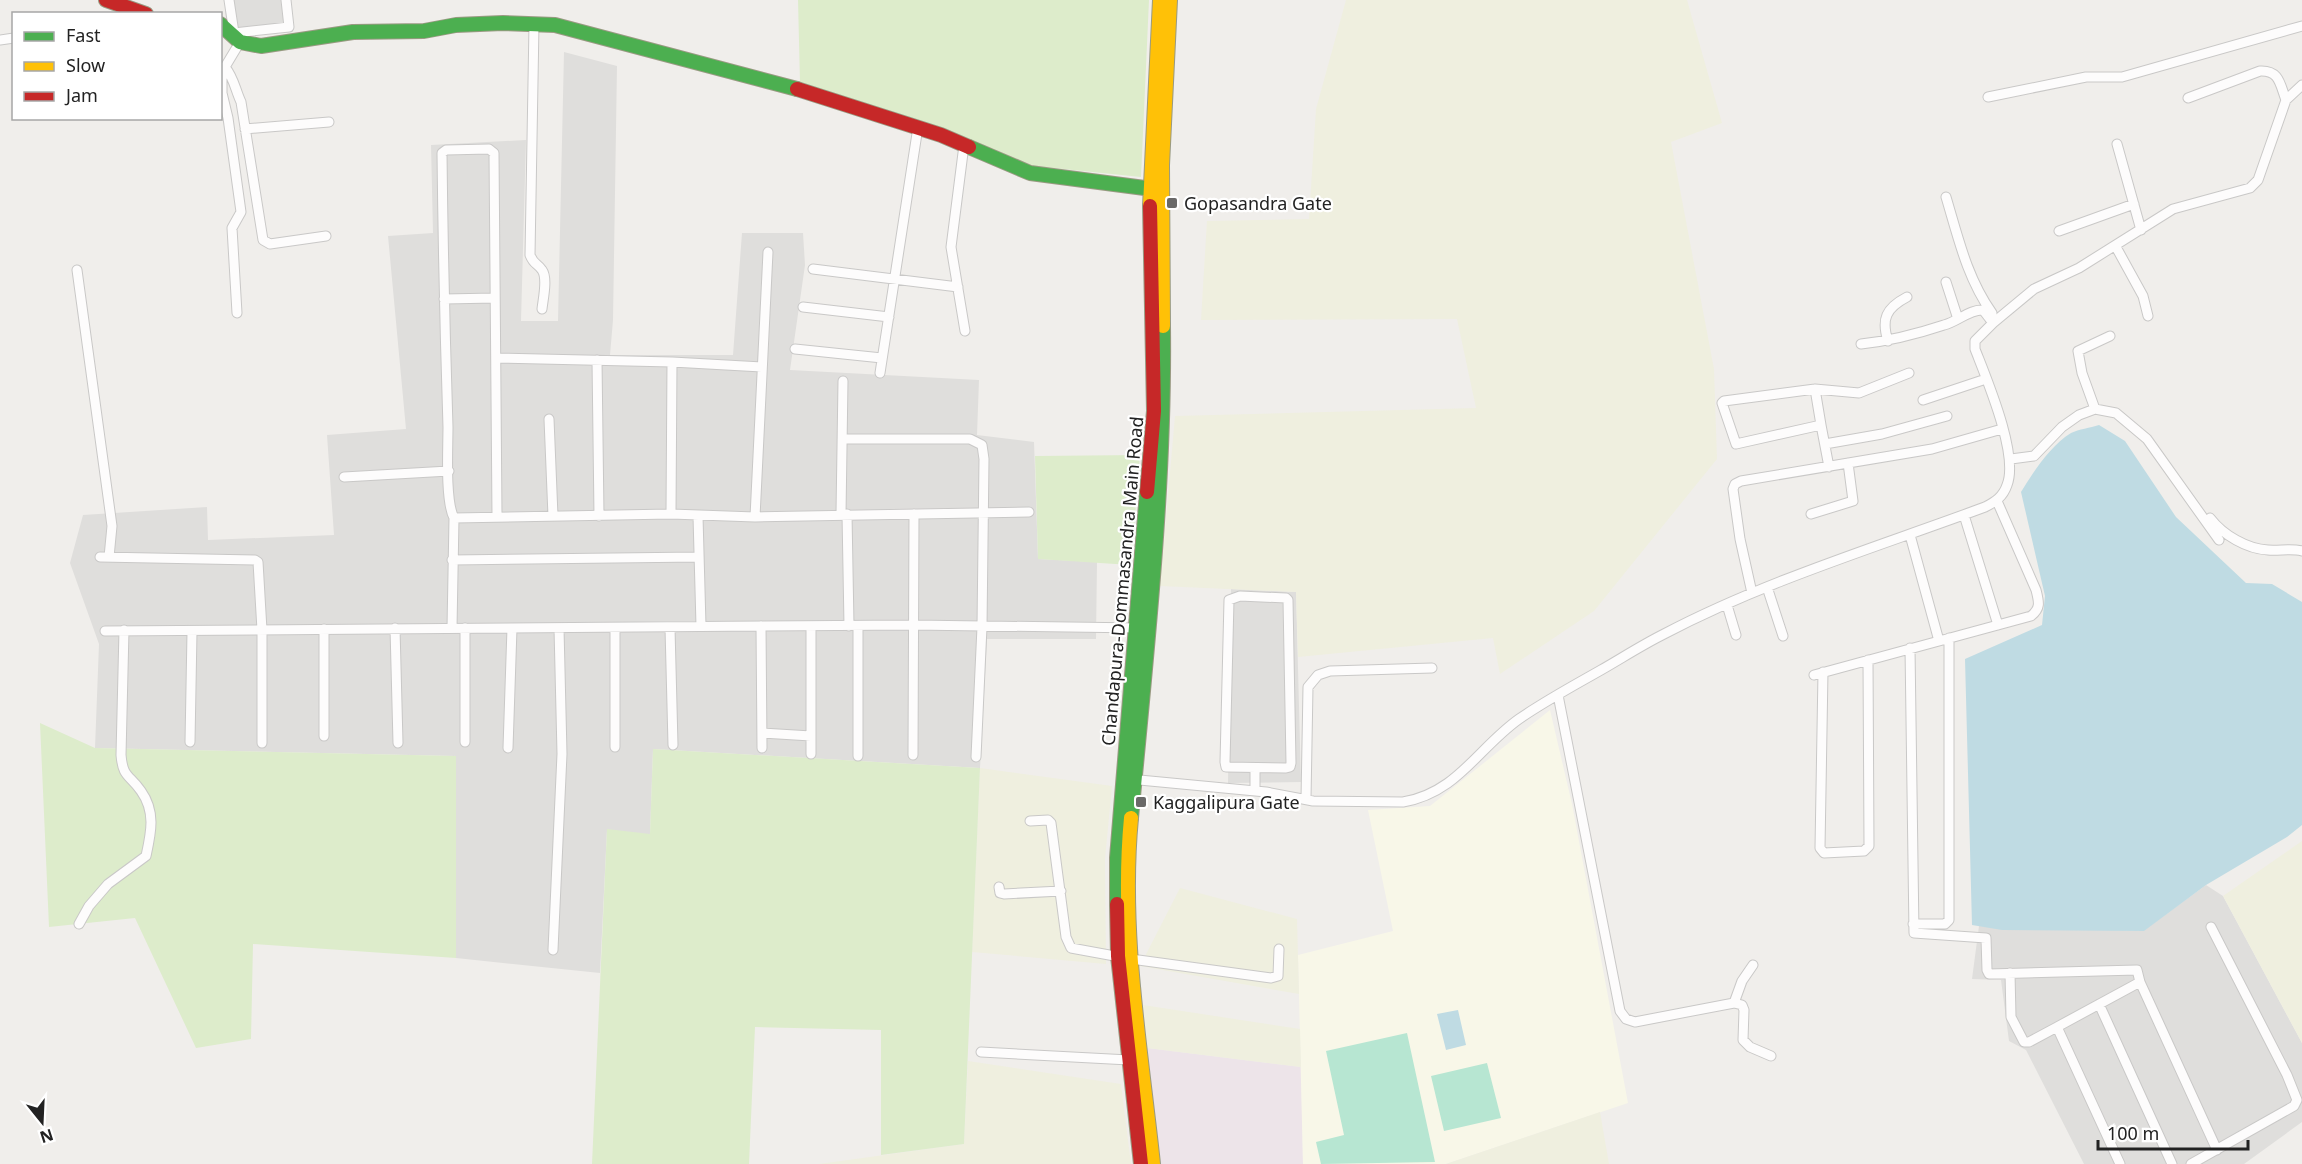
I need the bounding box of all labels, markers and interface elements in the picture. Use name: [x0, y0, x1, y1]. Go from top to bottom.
legend: [12, 12, 222, 120]
text: Fast: [66, 23, 101, 47]
text: Slow: [66, 53, 105, 77]
text: Jam: [64, 83, 98, 107]
place label: Gopasandra Gate: [1184, 191, 1332, 215]
marker: Gopasandra Gate: [1165, 196, 1179, 210]
street label: Chandapura-Dommasandra Main Road: [1096, 415, 1148, 747]
place label: Kaggalipura Gate: [1153, 790, 1300, 814]
marker: Kaggalipura Gate: [1134, 795, 1148, 809]
north arrow: [12, 1092, 72, 1152]
scale bar: [2098, 1113, 2248, 1151]
text: 100 m: [2107, 1121, 2159, 1145]
text: N: [37, 1124, 56, 1149]

